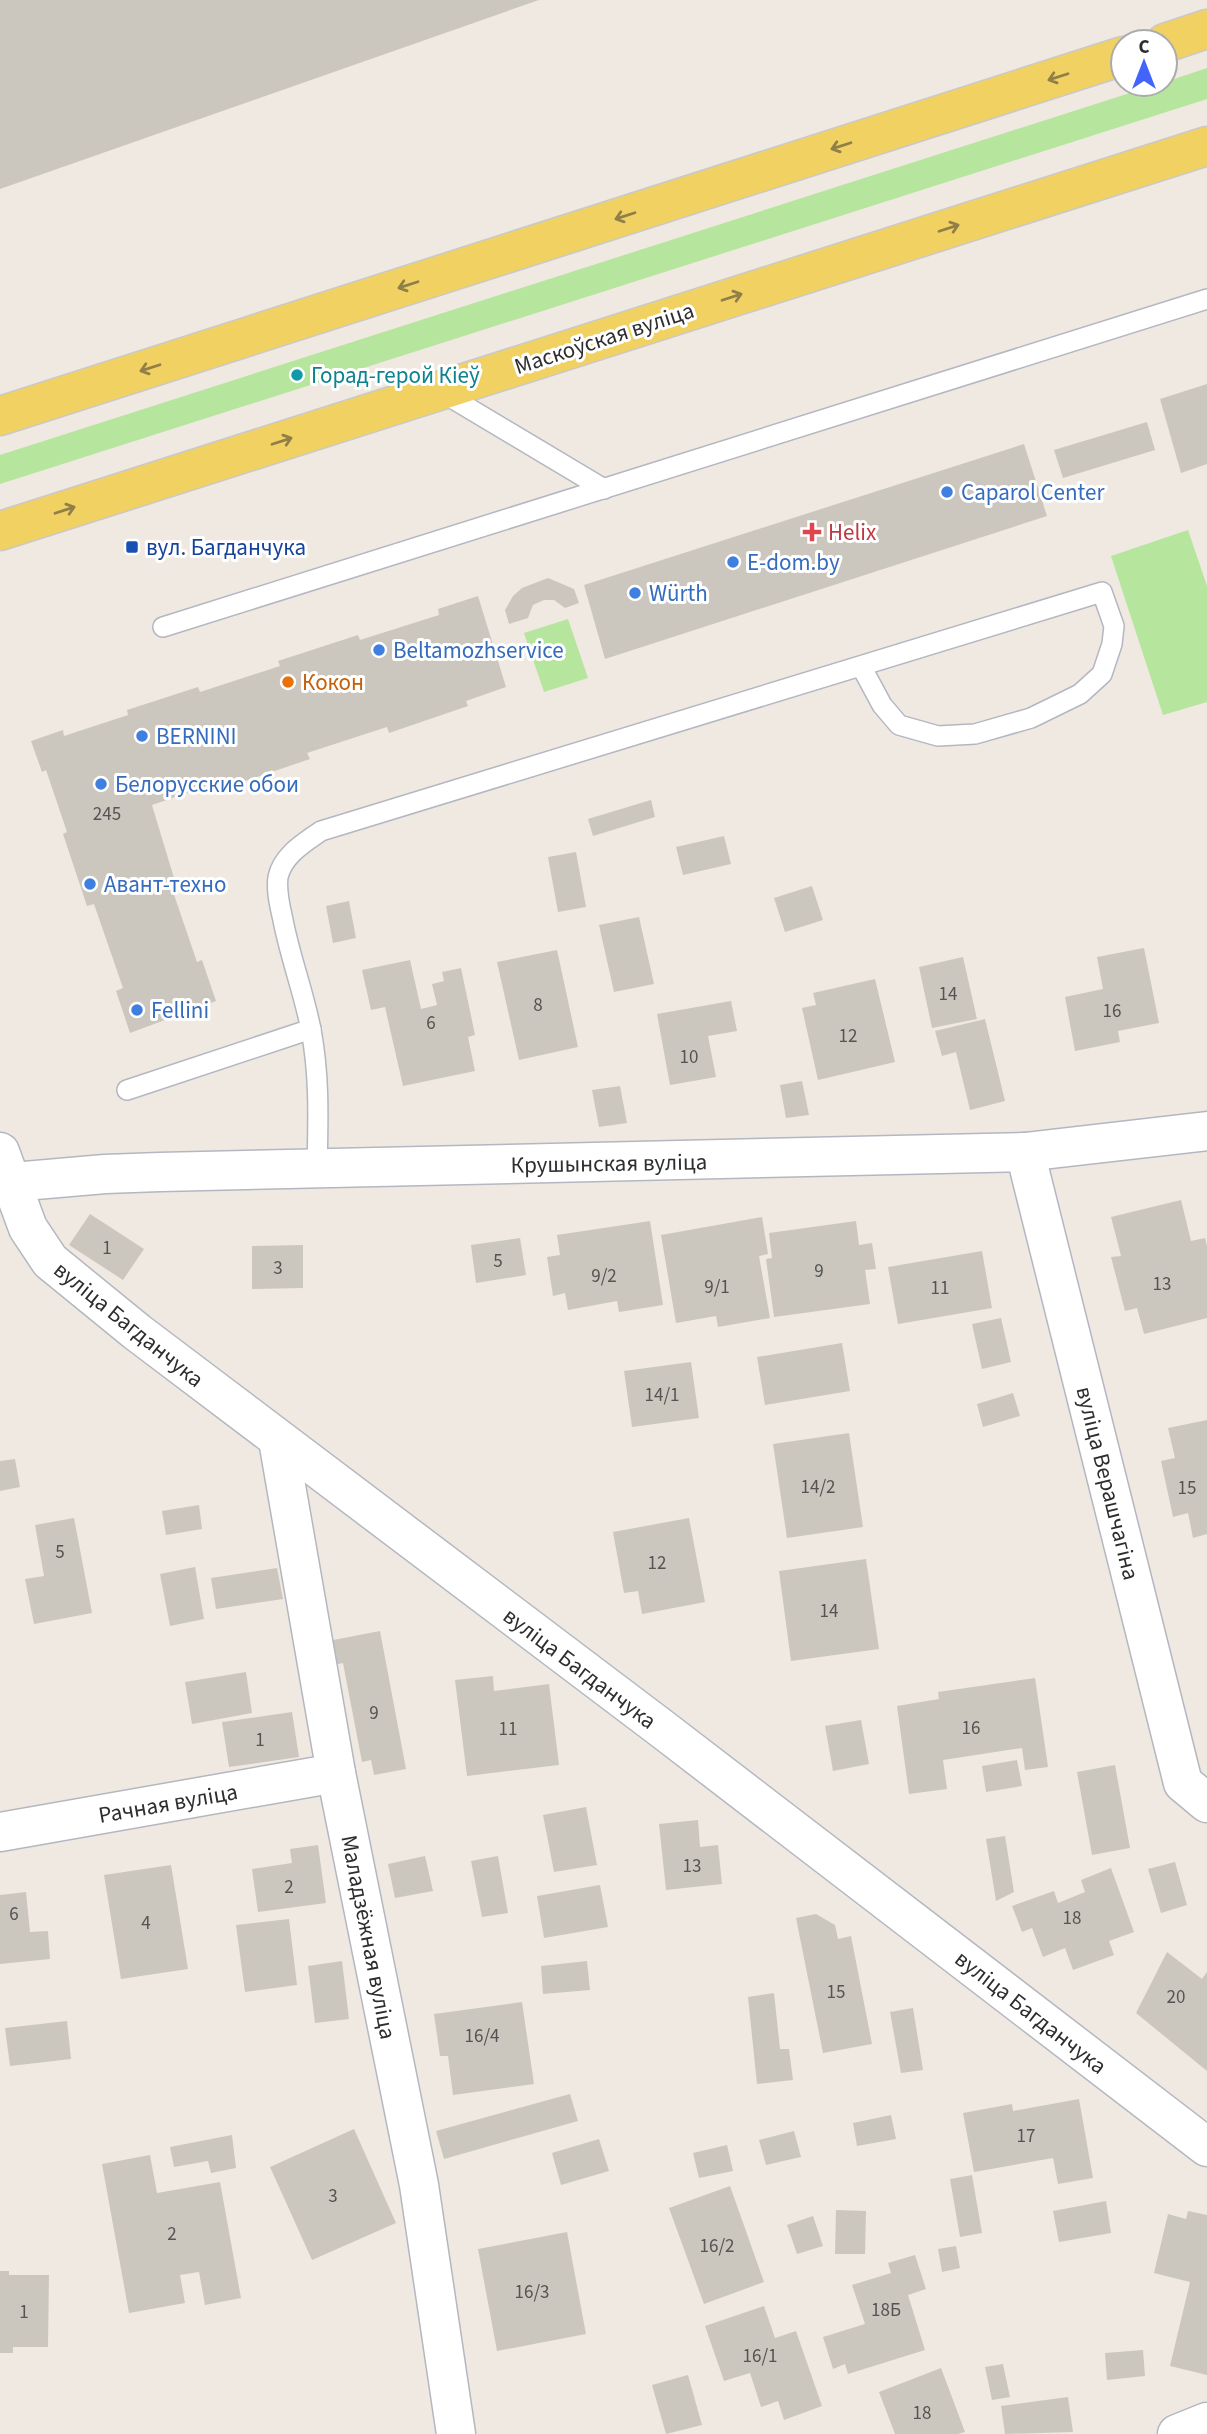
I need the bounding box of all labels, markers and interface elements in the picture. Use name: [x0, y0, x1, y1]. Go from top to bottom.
north arrow: [1109, 28, 1179, 98]
text: С: [1138, 34, 1150, 61]
one-way arrow: [1047, 71, 1069, 84]
one-way arrow: [831, 141, 853, 154]
one-way arrow: [614, 211, 636, 223]
one-way arrow: [937, 221, 959, 233]
one-way arrow: [397, 279, 419, 292]
one-way arrow: [721, 290, 743, 303]
street label: Маскоўская вуліца: [510, 294, 698, 383]
place label: Горад-герой Кіеў: [311, 359, 480, 392]
one-way arrow: [140, 362, 162, 375]
marker: Горад-герой Кіеў: [289, 367, 305, 383]
one-way arrow: [270, 434, 292, 446]
place label: Caparol Center: [961, 476, 1105, 509]
marker: Caparol Center: [939, 484, 955, 500]
one-way arrow: [54, 503, 76, 516]
place label: Helix: [828, 516, 876, 549]
marker: Helix: [802, 522, 822, 542]
place label: вул. Багданчука: [146, 531, 306, 564]
marker: вул. Багданчука: [124, 539, 140, 555]
place label: E-dom.by: [747, 546, 840, 579]
marker: E-dom.by: [725, 554, 741, 570]
place label: Würth: [649, 577, 708, 610]
marker: Würth: [627, 585, 643, 601]
place label: Beltamozhservice: [393, 634, 564, 667]
marker: Beltamozhservice: [371, 642, 387, 658]
place label: Кокон: [302, 666, 364, 699]
marker: Кокон: [280, 674, 296, 690]
place label: BERNINI: [156, 720, 237, 753]
marker: BERNINI: [134, 728, 150, 744]
place label: Белорусские обои: [115, 768, 299, 801]
marker: Белорусские обои: [93, 776, 109, 792]
house number: 245: [93, 801, 121, 828]
place label: Авант-техно: [104, 868, 226, 901]
marker: Авант-техно: [82, 876, 98, 892]
house number: 14: [939, 981, 957, 1008]
house number: 8: [533, 992, 543, 1019]
place label: Fellini: [151, 994, 209, 1027]
house number: 16: [1103, 998, 1121, 1025]
marker: Fellini: [129, 1002, 145, 1018]
house number: 6: [426, 1010, 436, 1037]
house number: 12: [839, 1023, 857, 1050]
house number: 10: [680, 1044, 698, 1071]
street label: Крушынская вуліца: [510, 1145, 708, 1182]
house number: 1: [102, 1235, 112, 1262]
house number: 5: [493, 1248, 503, 1275]
street label: вуліца Багданчука: [47, 1253, 211, 1395]
house number: 3: [273, 1255, 283, 1282]
house number: 9: [814, 1258, 824, 1285]
house number: 9/2: [591, 1263, 617, 1290]
house number: 13: [1153, 1271, 1171, 1298]
house number: 9/1: [704, 1274, 730, 1301]
house number: 11: [931, 1275, 949, 1302]
house number: 14/1: [645, 1382, 679, 1409]
street label: вуліца Верашчагіна: [1068, 1383, 1148, 1583]
house number: 14/2: [801, 1474, 835, 1501]
house number: 15: [1178, 1475, 1196, 1502]
house number: 5: [55, 1539, 65, 1566]
house number: 12: [648, 1550, 666, 1577]
house number: 14: [820, 1598, 838, 1625]
street label: вуліца Багданчука: [496, 1600, 663, 1737]
house number: 9: [369, 1700, 379, 1727]
house number: 16: [962, 1715, 980, 1742]
house number: 11: [499, 1716, 517, 1743]
house number: 1: [255, 1727, 265, 1754]
street label: Рачная вуліца: [96, 1775, 240, 1832]
street label: Маладзёжная вуліца: [333, 1832, 405, 2042]
house number: 13: [683, 1853, 701, 1880]
house number: 2: [284, 1874, 294, 1901]
house number: 6: [9, 1901, 19, 1928]
house number: 18: [1063, 1905, 1081, 1932]
house number: 4: [141, 1910, 151, 1937]
street label: вуліца Багданчука: [948, 1943, 1114, 2082]
house number: 15: [827, 1979, 845, 2006]
house number: 20: [1167, 1984, 1185, 2011]
house number: 16/4: [465, 2023, 499, 2050]
house number: 17: [1017, 2123, 1035, 2150]
house number: 3: [328, 2183, 338, 2210]
house number: 2: [167, 2221, 177, 2248]
house number: 16/2: [700, 2233, 734, 2260]
house number: 16/3: [515, 2279, 549, 2306]
house number: 18Б: [871, 2297, 901, 2324]
house number: 1: [19, 2299, 29, 2326]
house number: 16/1: [743, 2343, 777, 2370]
house number: 18: [913, 2400, 931, 2427]

